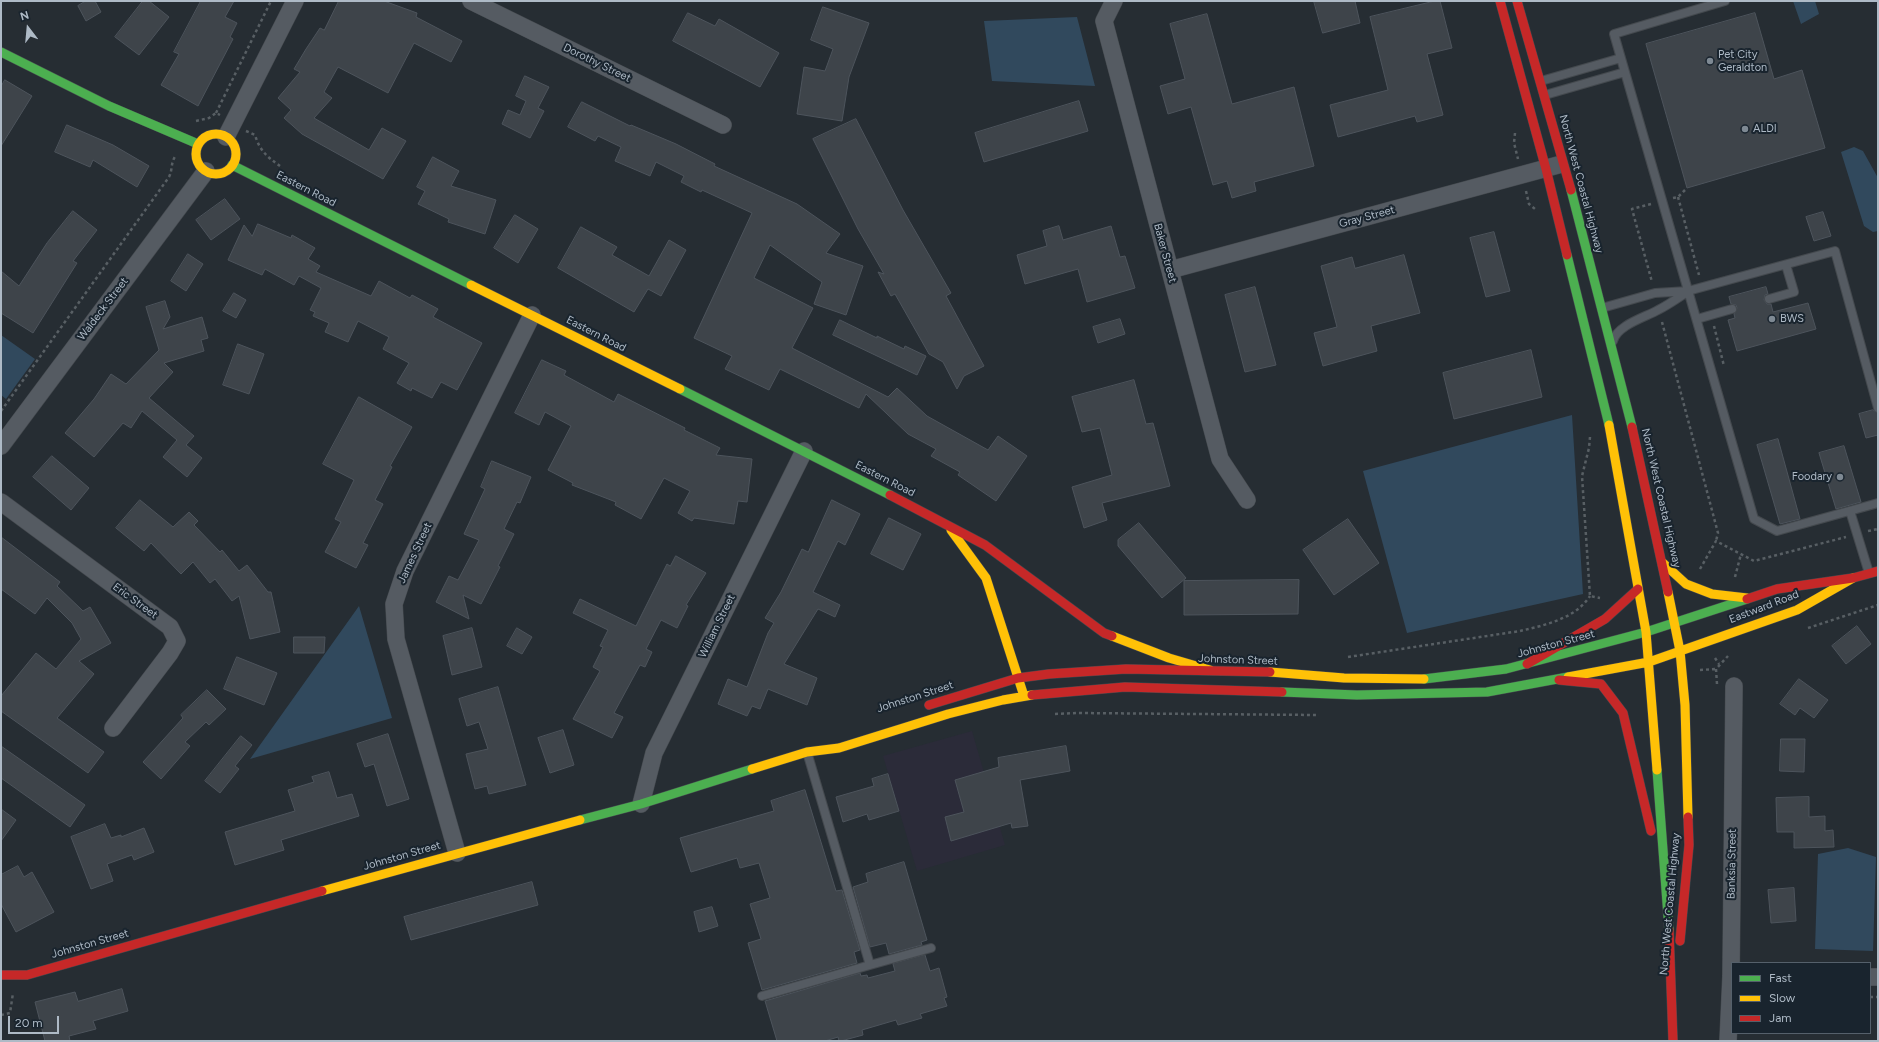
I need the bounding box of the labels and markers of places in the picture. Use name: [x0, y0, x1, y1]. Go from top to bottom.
place label: Pet City Geraldton: [1718, 48, 1767, 74]
marker: Pet City Geraldton: [1705, 56, 1715, 66]
place label: ALDI: [1753, 122, 1777, 136]
marker: ALDI: [1740, 124, 1750, 134]
place label: BWS: [1780, 312, 1804, 326]
marker: BWS: [1767, 314, 1777, 324]
place label: Foodary: [1792, 470, 1832, 484]
marker: Foodary: [1835, 472, 1845, 482]

